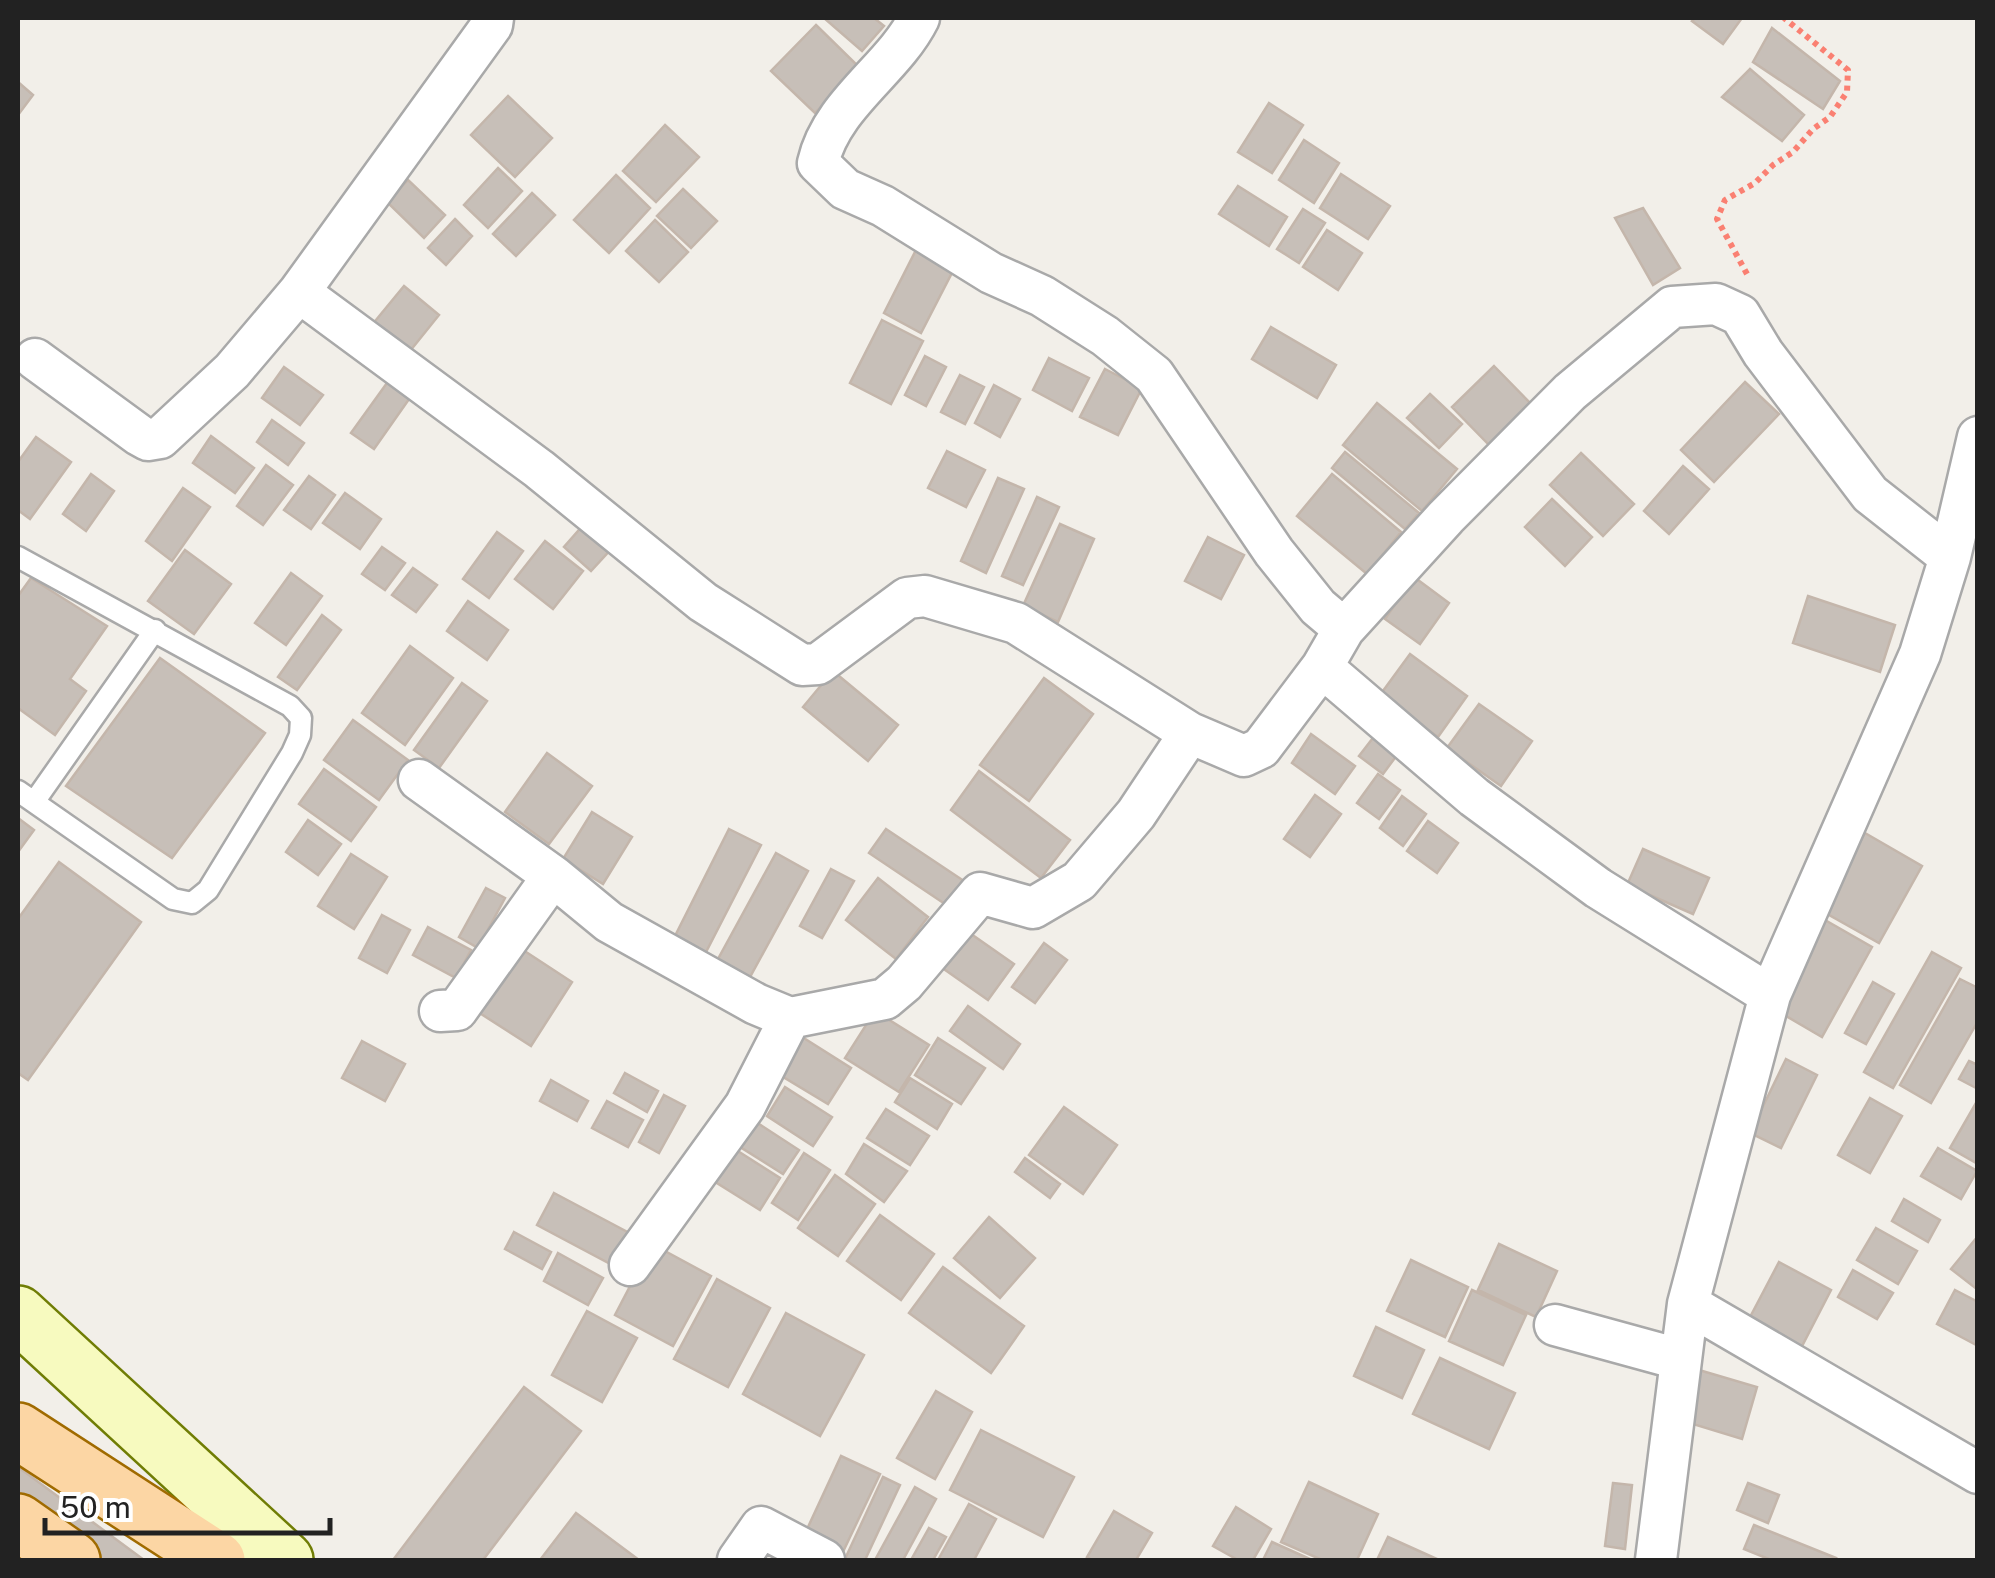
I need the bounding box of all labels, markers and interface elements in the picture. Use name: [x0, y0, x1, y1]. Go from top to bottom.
scale bar: [45, 1473, 330, 1535]
text: 50 m: [60, 1489, 131, 1525]

